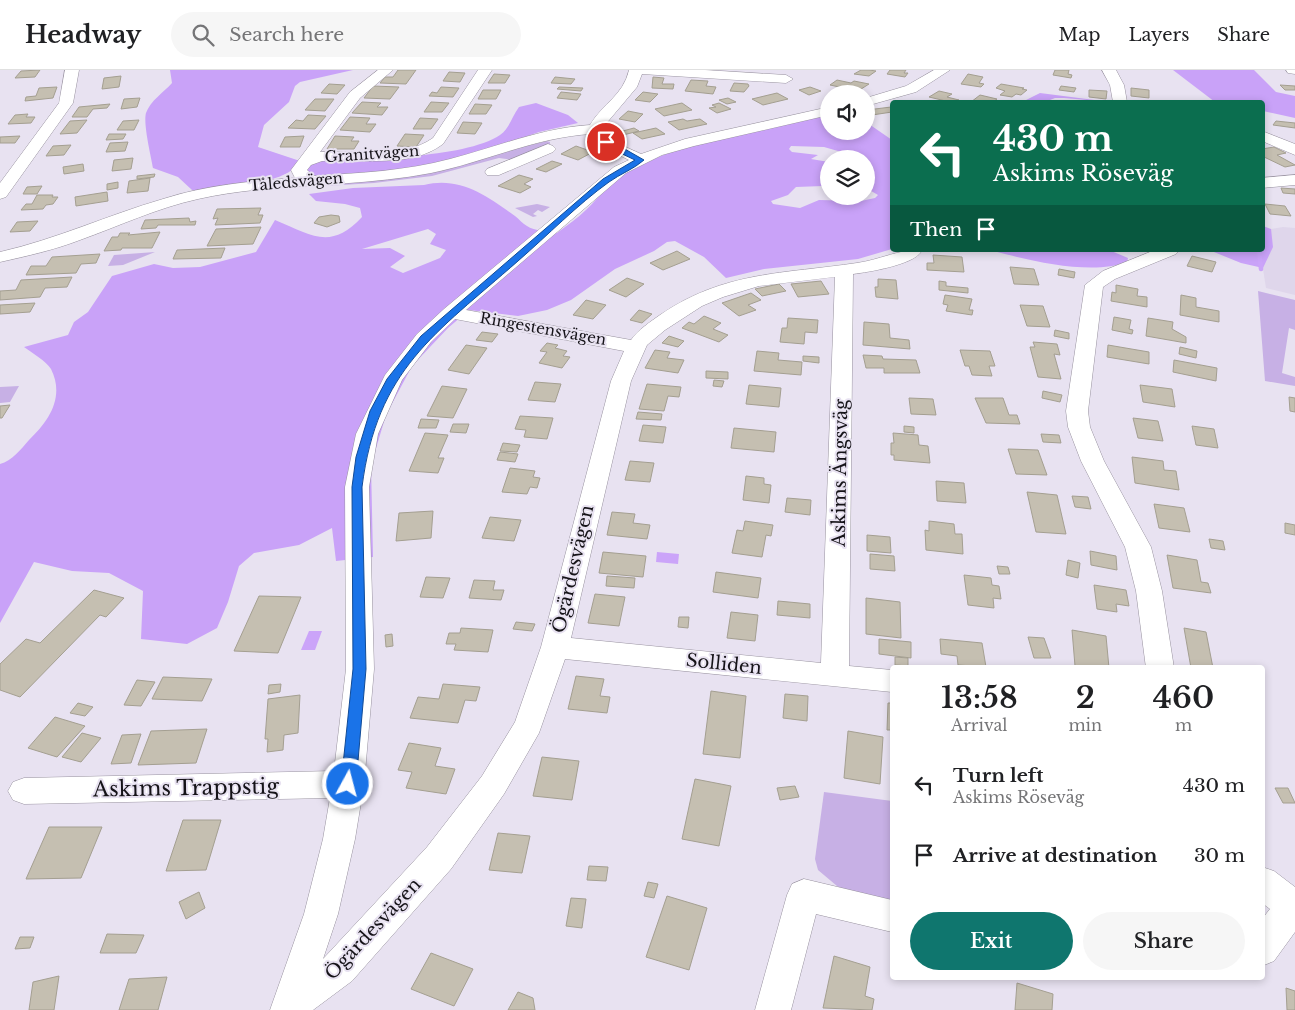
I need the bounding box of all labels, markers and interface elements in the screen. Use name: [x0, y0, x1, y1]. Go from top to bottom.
search box: [171, 12, 521, 57]
text: Headway: [25, 20, 141, 49]
icon: search: [189, 21, 217, 49]
text: Search here: [229, 23, 344, 46]
text: Map: [1059, 24, 1100, 46]
text: Layers: [1128, 24, 1189, 46]
text: Share: [1217, 24, 1270, 46]
map controls: [820, 85, 875, 205]
button: sound: [820, 85, 875, 140]
text: 430 m: [993, 117, 1113, 160]
icon: left: [910, 120, 975, 185]
pin: [585, 121, 627, 163]
icon: arrive: [592, 128, 620, 156]
street label: Granitvägen: [324, 141, 420, 166]
button: layers: [820, 150, 875, 205]
text: Askims Röseväg: [993, 160, 1173, 187]
street label: Tåledsvägen: [248, 168, 344, 195]
icon: arrive: [972, 215, 1000, 243]
text: Then: [910, 218, 962, 241]
street label: Ringestensvägen: [478, 308, 608, 349]
street label: Askims Ängsväg: [827, 399, 852, 548]
street label: Ögärdesvägen: [547, 503, 598, 635]
street label: Solliden: [685, 649, 763, 679]
text: 13:58: [941, 679, 1018, 716]
text: 2: [1076, 679, 1095, 716]
text: 460: [1153, 679, 1214, 716]
text: Arrival: [951, 715, 1008, 735]
text: min: [1068, 715, 1102, 735]
text: m: [1175, 715, 1192, 735]
position arrow: [321, 757, 373, 809]
text: Turn left: [953, 764, 1044, 787]
icon: left: [910, 771, 938, 799]
street label: Askims Trappstig: [92, 773, 280, 803]
text: 430 m: [1183, 774, 1245, 797]
text: Askims Röseväg: [953, 787, 1084, 807]
icon: arrive: [910, 841, 938, 869]
text: Arrive at destination: [953, 844, 1157, 867]
text: 30 m: [1194, 844, 1245, 867]
street label: Ögärdesvägen: [320, 873, 426, 984]
button: Exit: [910, 912, 1073, 970]
button: Share: [1083, 912, 1245, 970]

